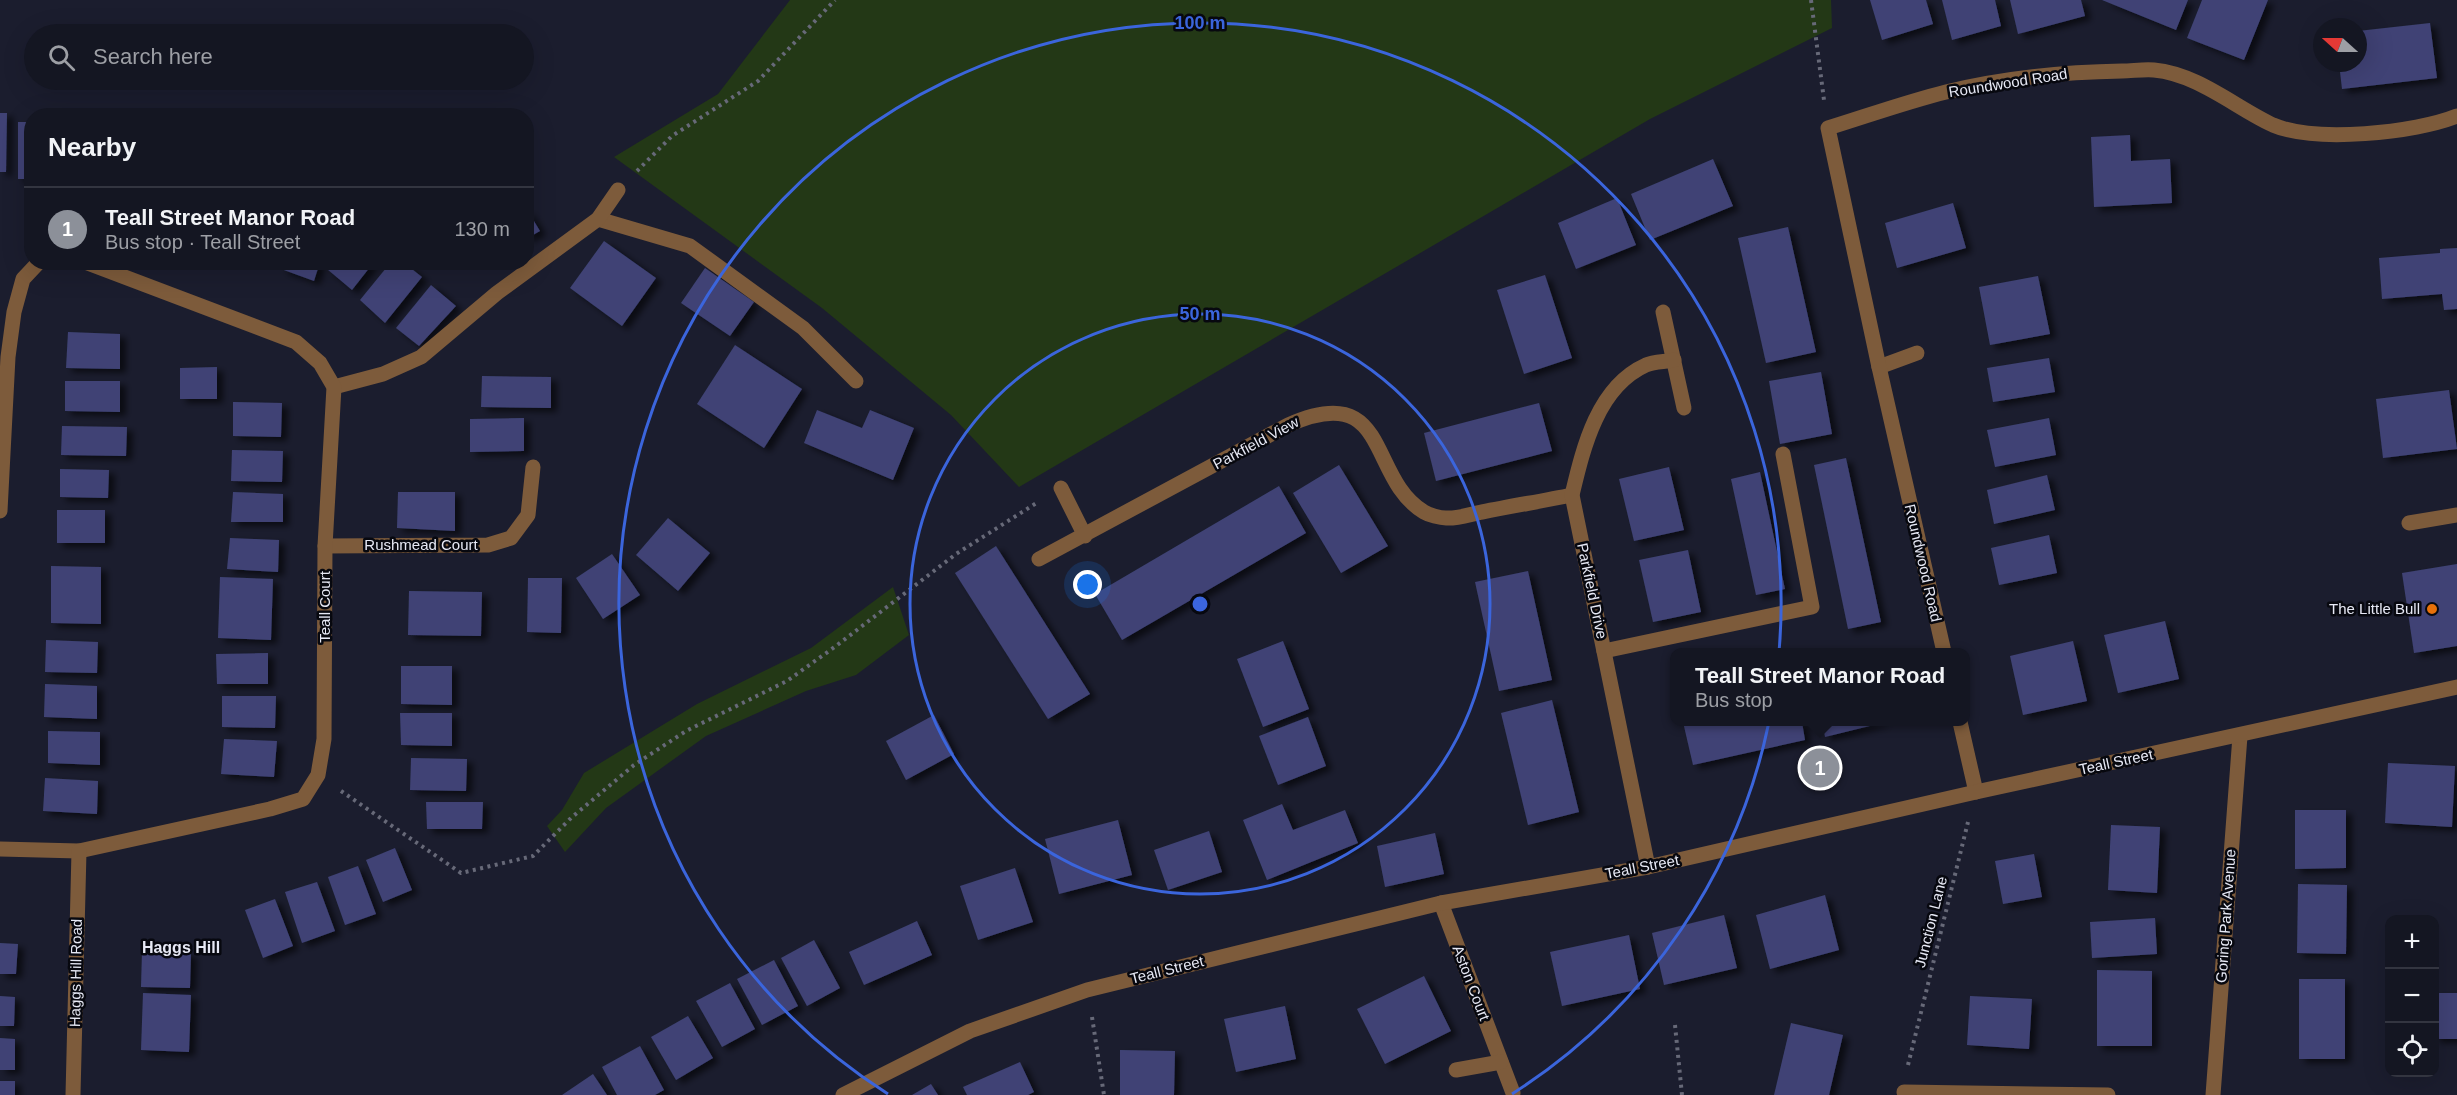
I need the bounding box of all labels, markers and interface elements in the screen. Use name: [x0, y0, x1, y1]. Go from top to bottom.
text: 100 m: [1174, 13, 1226, 33]
north arrow: [2313, 18, 2367, 72]
search box: [24, 24, 534, 90]
icon: search: [45, 41, 78, 74]
text: Search here: [93, 44, 213, 69]
street label: Roundwood Road: [1947, 65, 2069, 100]
text: Nearby: [48, 132, 136, 162]
text: Teall Street Manor Road: [105, 205, 355, 230]
text: 1: [62, 218, 73, 240]
text: 130 m: [454, 218, 510, 240]
text: Bus stop · Teall Street: [105, 231, 300, 253]
text: 50 m: [1179, 304, 1221, 324]
street label: Parkfield View: [1210, 413, 1302, 472]
street label: Roundwood Road: [1902, 502, 1945, 623]
street label: Rushmead Court: [364, 536, 479, 553]
street label: Parkfield Drive: [1574, 541, 1611, 640]
street label: Teall Court: [316, 570, 333, 643]
your location: [1073, 570, 1102, 599]
centre of rings: [1190, 594, 1210, 614]
place label: The Little Bull: [2329, 600, 2420, 617]
marker: The Little Bull: [2425, 602, 2439, 616]
popup: [1670, 648, 1970, 726]
text: Teall Street Manor Road: [1695, 663, 1945, 688]
text: Bus stop: [1695, 689, 1773, 711]
street label: Teall Street: [2077, 745, 2155, 778]
pin: 1: [1800, 746, 1840, 790]
street label: Goring Park Avenue: [2212, 849, 2239, 983]
street label: Teall Street: [1603, 851, 1681, 882]
street label: Junction Lane: [1911, 875, 1950, 969]
map controls: [2385, 915, 2439, 1077]
button: +: [2385, 915, 2439, 969]
street label: Haggs Hill Road: [66, 919, 85, 1027]
district label: Haggs Hill: [142, 939, 220, 956]
street label: Aston Court: [1449, 943, 1494, 1024]
street label: Teall Street: [1128, 952, 1206, 987]
button: −: [2385, 969, 2439, 1023]
button: locate: [2385, 1023, 2439, 1077]

